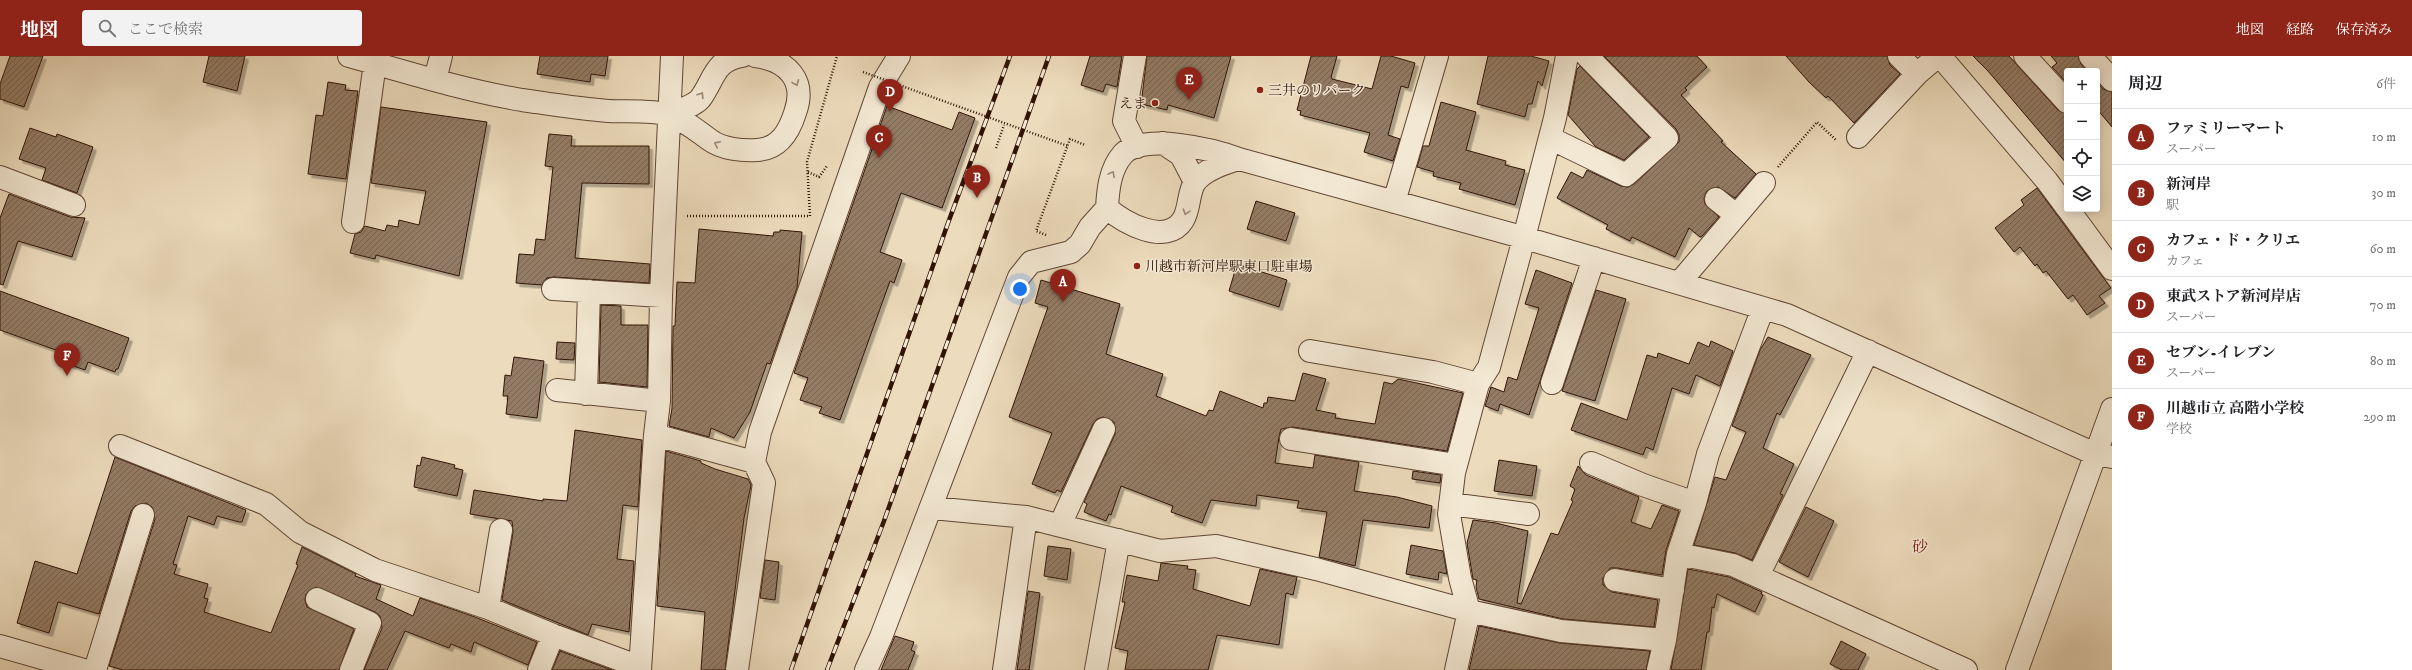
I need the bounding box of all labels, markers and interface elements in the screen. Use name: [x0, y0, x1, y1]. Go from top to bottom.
search box: [82, 10, 362, 46]
icon: search: [96, 17, 118, 39]
text: 地図: [20, 19, 58, 42]
text: ここで検索: [128, 20, 203, 39]
text: 地図: [2236, 21, 2264, 39]
text: 経路: [2286, 21, 2314, 39]
text: 保存済み: [2336, 21, 2392, 39]
pin: E: [1176, 67, 1202, 100]
map controls: [2064, 68, 2100, 212]
button: +: [2064, 68, 2100, 104]
text: 周辺: [2128, 73, 2162, 95]
text: 6件: [2376, 76, 2396, 92]
one-way arrow: [791, 78, 799, 86]
pin: D: [877, 79, 903, 112]
place label: 三井のリパーク: [1268, 82, 1366, 100]
marker: 三井のリパーク: [1255, 85, 1265, 95]
one-way arrow: [697, 92, 704, 99]
place label: えま: [1119, 95, 1147, 113]
marker: えま: [1150, 98, 1160, 108]
button: −: [2064, 104, 2100, 140]
text: ファミリーマート: [2166, 119, 2286, 138]
pin: C: [866, 125, 892, 158]
text: A: [2137, 129, 2145, 145]
text: 10 m: [2372, 129, 2396, 145]
button: locate: [2064, 140, 2100, 176]
one-way arrow: [714, 141, 721, 148]
text: スーパー: [2166, 141, 2217, 157]
pin: B: [964, 165, 990, 198]
one-way arrow: [1107, 171, 1115, 178]
text: 新河岸: [2166, 175, 2211, 194]
button: layers: [2064, 176, 2100, 212]
text: B: [2137, 185, 2145, 201]
text: 30 m: [2372, 185, 2396, 201]
text: 駅: [2166, 197, 2179, 213]
one-way arrow: [1182, 208, 1191, 215]
text: カフェ・ド・クリエ: [2166, 231, 2300, 250]
text: C: [2137, 241, 2145, 257]
text: 60 m: [2370, 241, 2396, 257]
text: カフェ: [2166, 253, 2204, 269]
place label: 川越市新河岸駅東口駐車場: [1145, 258, 1313, 276]
marker: 川越市新河岸駅東口駐車場: [1132, 261, 1142, 271]
pin: A: [1050, 269, 1076, 302]
your location: [1010, 279, 1030, 299]
text: 東武ストア新河岸店: [2166, 287, 2301, 306]
text: D: [2136, 297, 2146, 313]
text: 70 m: [2370, 297, 2396, 313]
text: スーパー: [2166, 309, 2217, 325]
pin: F: [54, 343, 80, 376]
text: セブン-イレブン: [2166, 343, 2276, 362]
text: E: [2136, 353, 2146, 369]
text: 80 m: [2370, 353, 2396, 369]
text: スーパー: [2166, 365, 2217, 381]
text: 川越市立 高階小学校: [2166, 399, 2304, 418]
text: F: [2137, 409, 2145, 425]
text: 290 m: [2364, 409, 2396, 425]
text: 学校: [2166, 421, 2192, 437]
district label: 砂: [1912, 537, 1928, 557]

